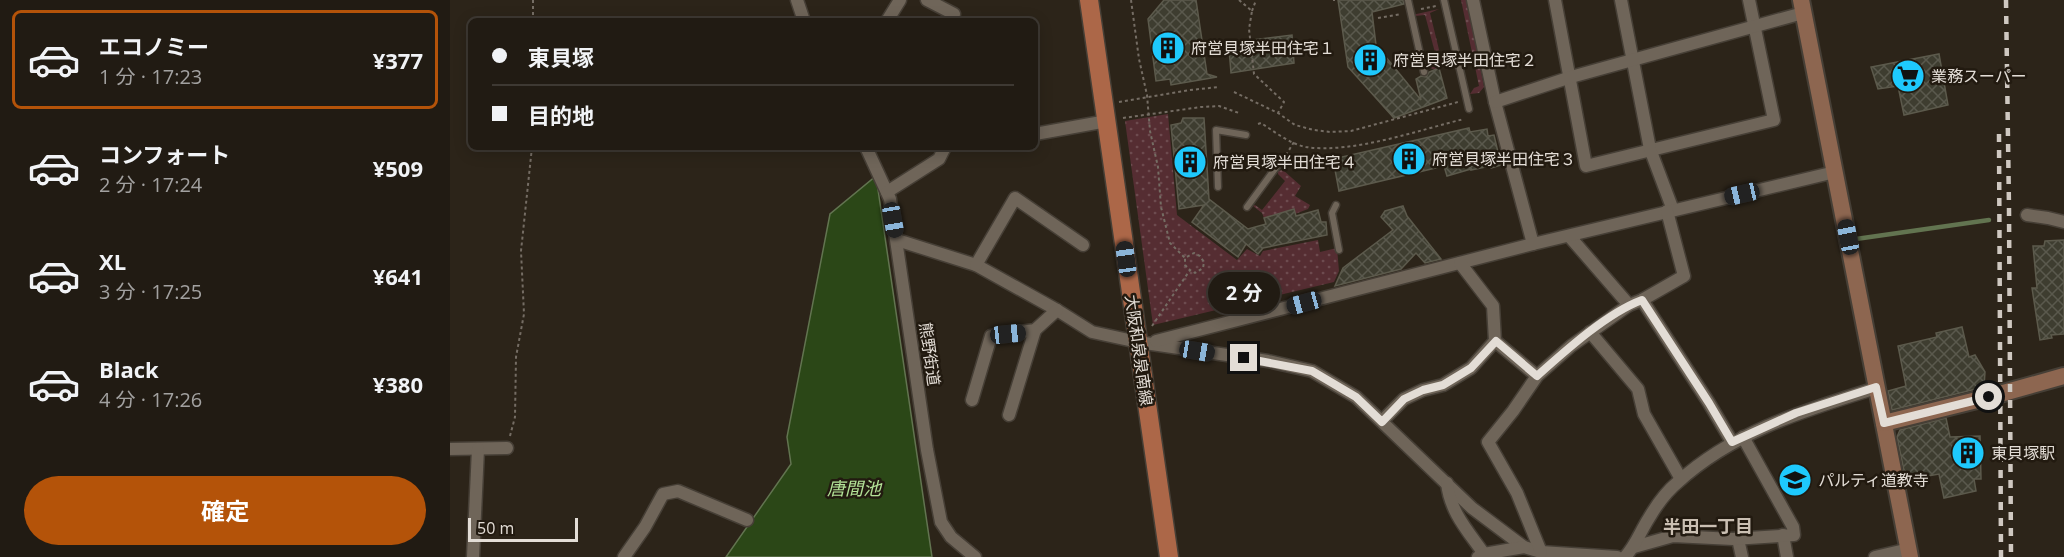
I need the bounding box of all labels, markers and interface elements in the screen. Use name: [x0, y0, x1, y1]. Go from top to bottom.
building icon: 府営貝塚半田住宅１: [1150, 30, 1186, 66]
text: エコノミー: [99, 31, 209, 61]
icon: car: [27, 33, 81, 87]
place label: 府営貝塚半田住宅１: [1191, 37, 1335, 59]
text: 東貝塚: [528, 42, 594, 72]
building icon: 府営貝塚半田住宅２: [1352, 42, 1388, 78]
text: ¥377: [373, 45, 423, 75]
place label: 府営貝塚半田住宅２: [1393, 49, 1537, 71]
supermarket icon: 業務スーパー: [1890, 58, 1926, 94]
text: 1 分 · 17:23: [99, 63, 202, 90]
place label: 業務スーパー: [1931, 65, 2027, 87]
text: 目的地: [528, 100, 594, 130]
text: コンフォート: [99, 139, 230, 169]
icon: car: [27, 141, 81, 195]
building icon: 府営貝塚半田住宅３: [1391, 141, 1427, 177]
building icon: 府営貝塚半田住宅４: [1172, 144, 1208, 180]
place label: 府営貝塚半田住宅３: [1432, 148, 1576, 170]
place label: 府営貝塚半田住宅４: [1213, 151, 1357, 173]
text: ¥509: [373, 153, 423, 183]
text: 2 分 · 17:24: [99, 171, 202, 198]
car: [1722, 181, 1762, 207]
car: [881, 201, 905, 239]
car: [1836, 218, 1860, 256]
car: [1115, 240, 1137, 278]
text: XL: [99, 246, 126, 276]
icon: car: [27, 249, 81, 303]
text: ¥641: [373, 261, 423, 291]
callout: 2 分: [1208, 271, 1280, 313]
text: 3 分 · 17:25: [99, 278, 202, 305]
text: 2 分: [1226, 279, 1262, 306]
car: [1284, 290, 1324, 316]
street label: 大阪和泉泉南線: [1120, 293, 1158, 407]
street label: 熊野街道: [915, 321, 945, 387]
car: [989, 323, 1027, 345]
car: [1178, 339, 1216, 363]
route end: [1230, 344, 1257, 371]
text: Black: [99, 354, 159, 384]
icon: car: [27, 357, 81, 411]
text: ¥380: [373, 369, 423, 399]
route start: [1975, 383, 2002, 410]
text: 4 分 · 17:26: [99, 386, 202, 413]
building icon: 東貝塚駅: [1950, 435, 1986, 471]
place label: 東貝塚駅: [1991, 442, 2055, 464]
school or university icon: パルティ道教寺: [1777, 462, 1813, 498]
place label: パルティ道教寺: [1818, 469, 1929, 491]
button: 確定: [24, 476, 426, 545]
water label: 唐間池: [827, 476, 883, 500]
district label: 半田一丁目: [1663, 514, 1753, 538]
scale bar: [468, 515, 578, 542]
text: 50 m: [477, 517, 514, 539]

